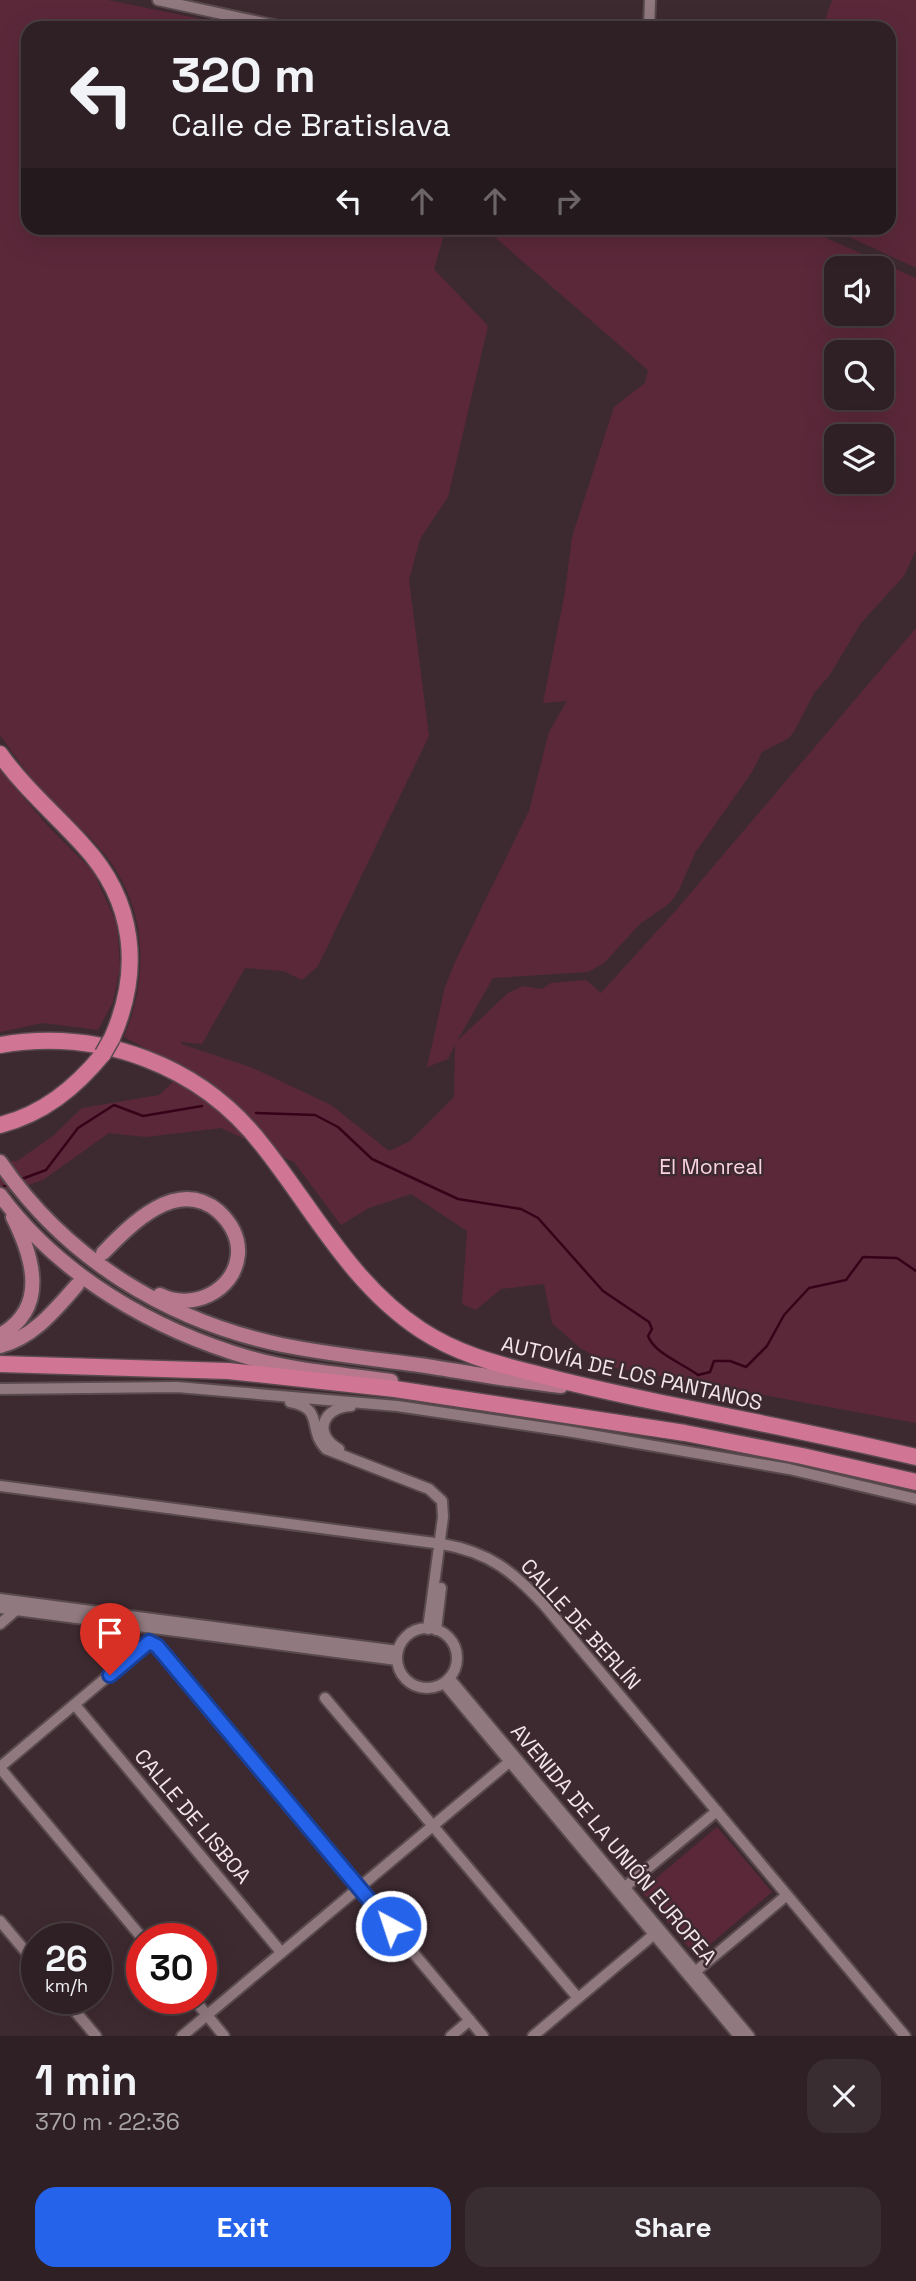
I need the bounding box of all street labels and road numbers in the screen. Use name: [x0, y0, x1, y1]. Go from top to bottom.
street label: AUTOVÍA DE LOS PANTANOS: [499, 1330, 765, 1416]
street label: CALLE DE BERLÍN: [515, 1553, 647, 1695]
street label: AVENIDA DE LA UNIÓN EUROPEA: [505, 1718, 723, 1970]
street label: CALLE DE LISBOA: [129, 1743, 257, 1889]

